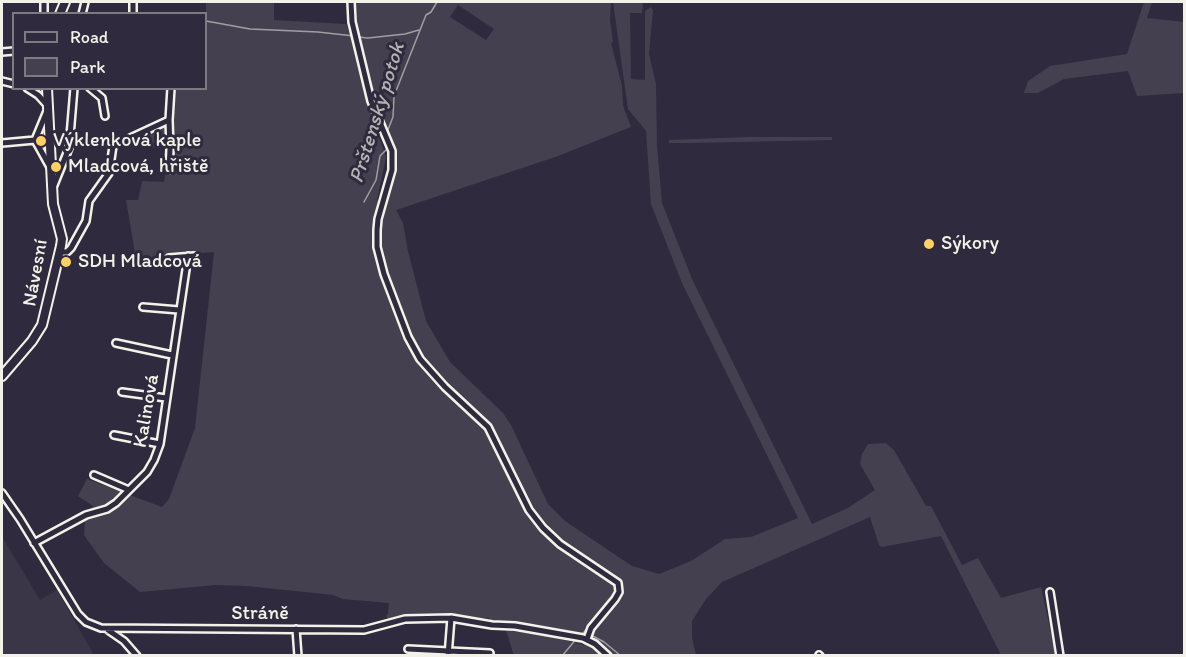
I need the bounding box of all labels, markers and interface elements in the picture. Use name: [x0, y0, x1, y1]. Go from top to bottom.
legend: [12, 12, 207, 90]
text: Road: [70, 26, 109, 48]
water label: Prštenský potok: [345, 40, 411, 186]
text: Park: [70, 56, 105, 78]
place label: Výklenková kaple: [53, 129, 201, 153]
marker: Výklenková kaple: [34, 134, 48, 148]
place label: Mladcová, hřiště: [68, 155, 209, 179]
marker: Mladcová, hřiště: [49, 160, 63, 174]
place label: Sýkory: [941, 232, 999, 256]
street label: Návesní: [18, 237, 54, 309]
marker: Sýkory: [922, 237, 936, 251]
place label: SDH Mladcová: [78, 250, 202, 274]
marker: SDH Mladcová: [59, 255, 73, 269]
street label: Kalinová: [129, 372, 165, 450]
street label: Stráně: [231, 602, 289, 626]

